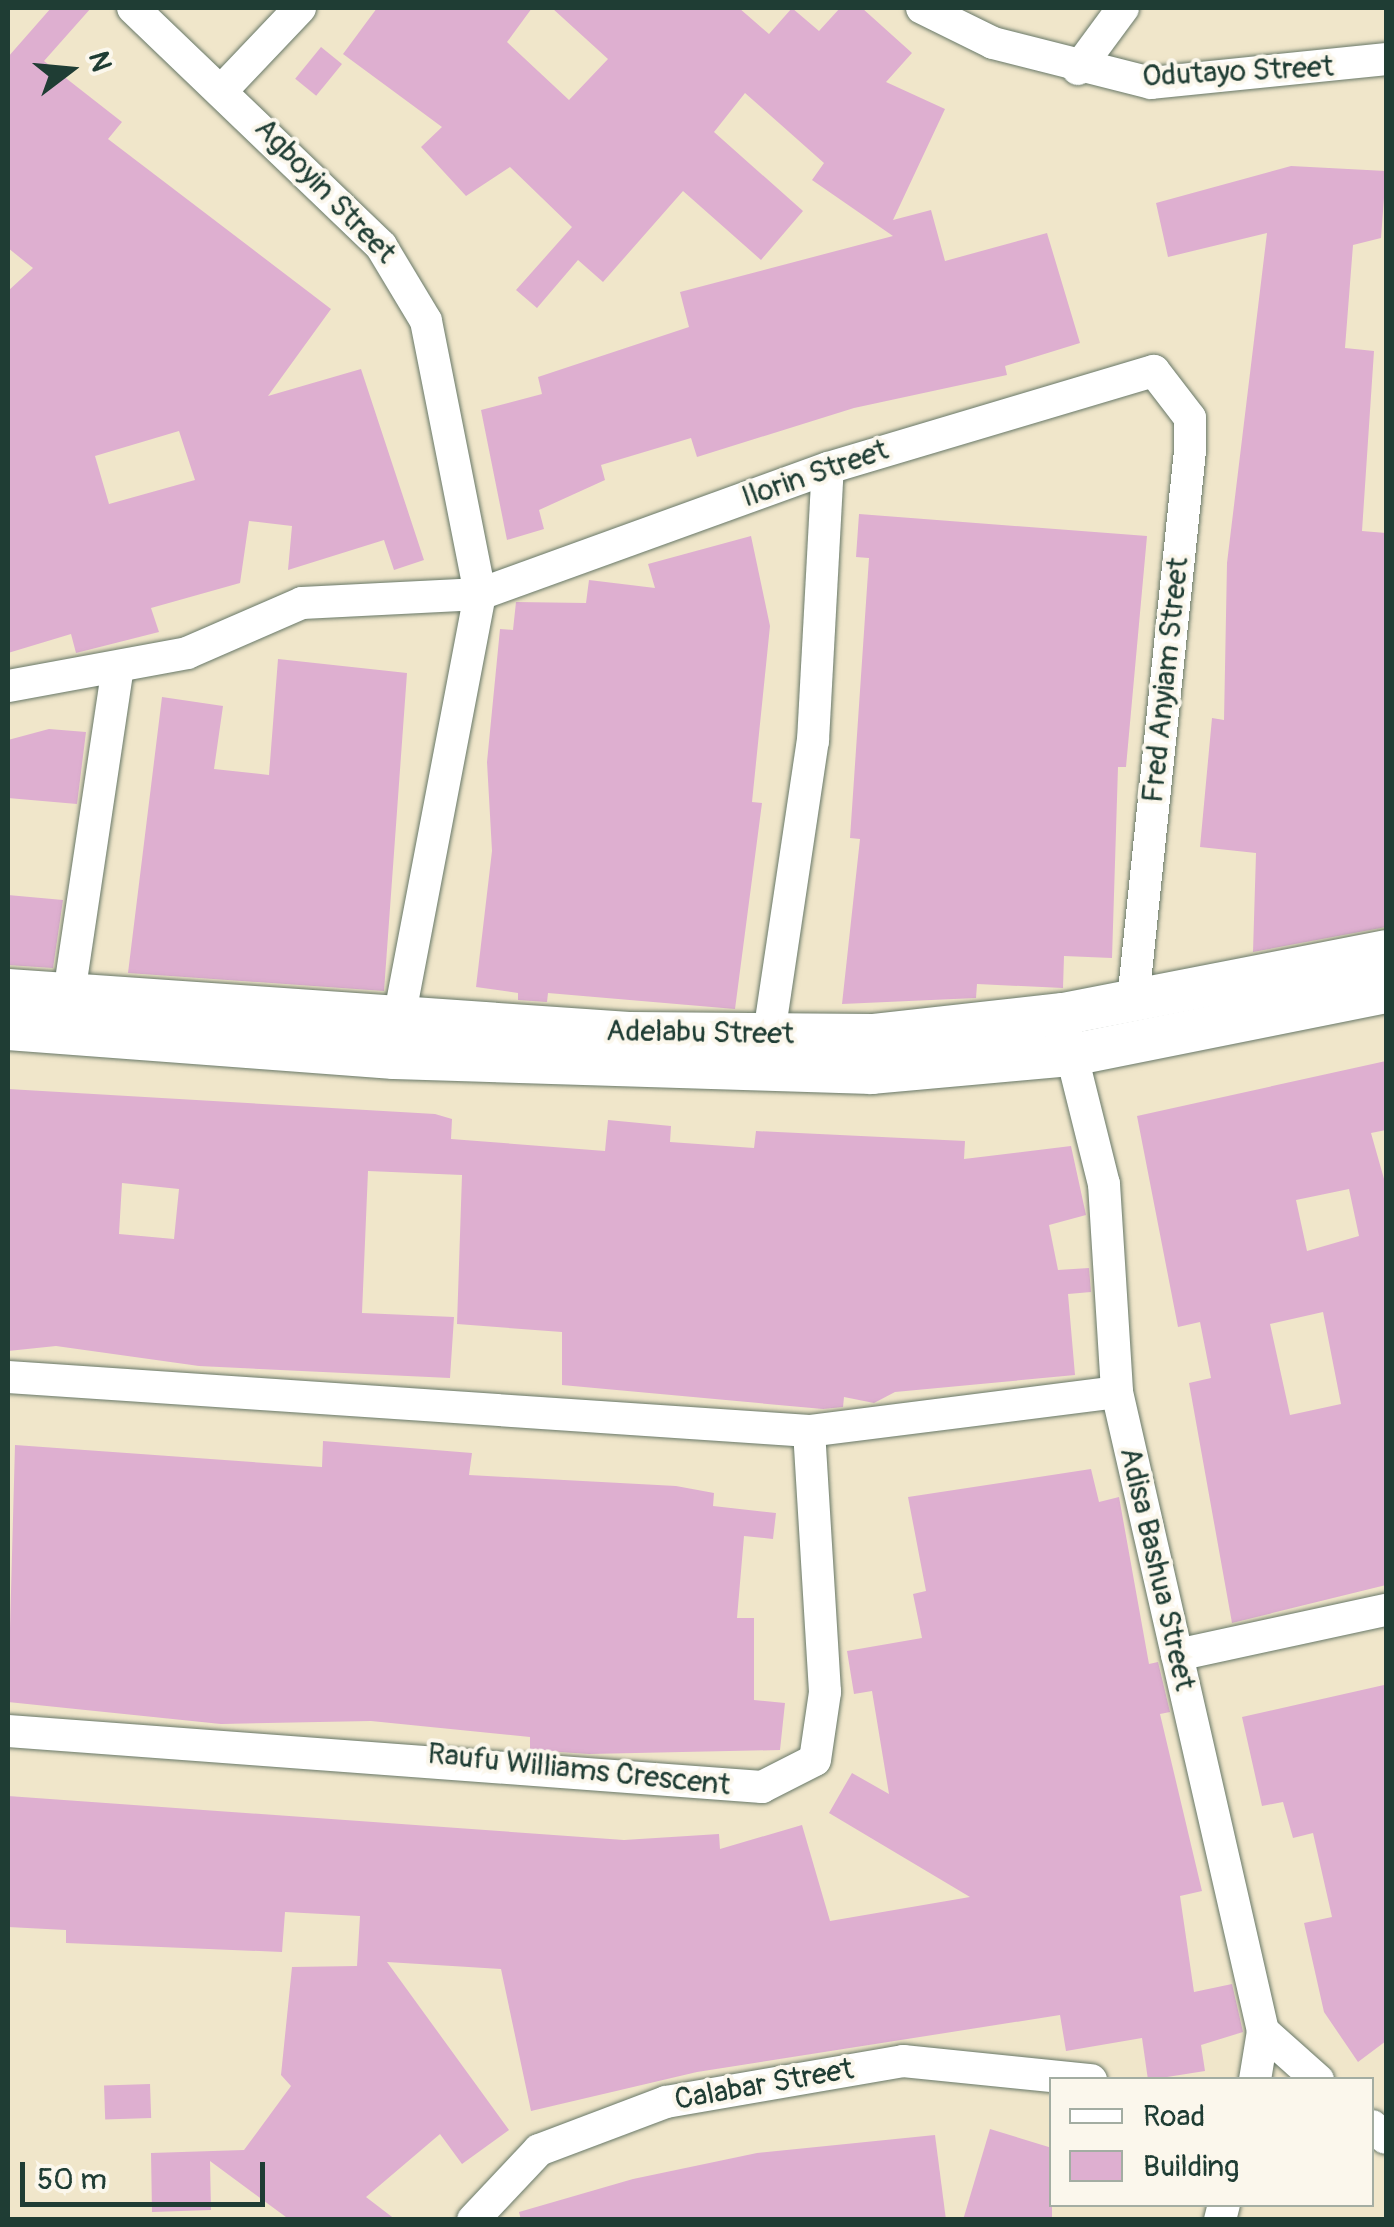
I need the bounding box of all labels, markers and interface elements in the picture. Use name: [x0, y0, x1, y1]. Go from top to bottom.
north arrow: [20, 20, 120, 120]
text: N: [80, 48, 119, 76]
street label: Odutayo Street: [1141, 49, 1335, 95]
street label: Agboyin Street: [247, 111, 403, 271]
street label: Ilorin Street: [737, 432, 893, 516]
street label: Fred Anyiam Street: [1135, 555, 1197, 805]
street label: Adelabu Street: [606, 1013, 794, 1053]
street label: Adisa Bashua Street: [1111, 1444, 1203, 1694]
street label: Raufu Williams Crescent: [426, 1736, 732, 1804]
street label: Calabar Street: [672, 2052, 856, 2118]
legend: [1049, 2077, 1374, 2207]
text: Road: [1143, 2098, 1205, 2135]
scale bar: [25, 2142, 270, 2204]
text: Building: [1143, 2148, 1239, 2185]
text: 50 m: [37, 2161, 107, 2198]

